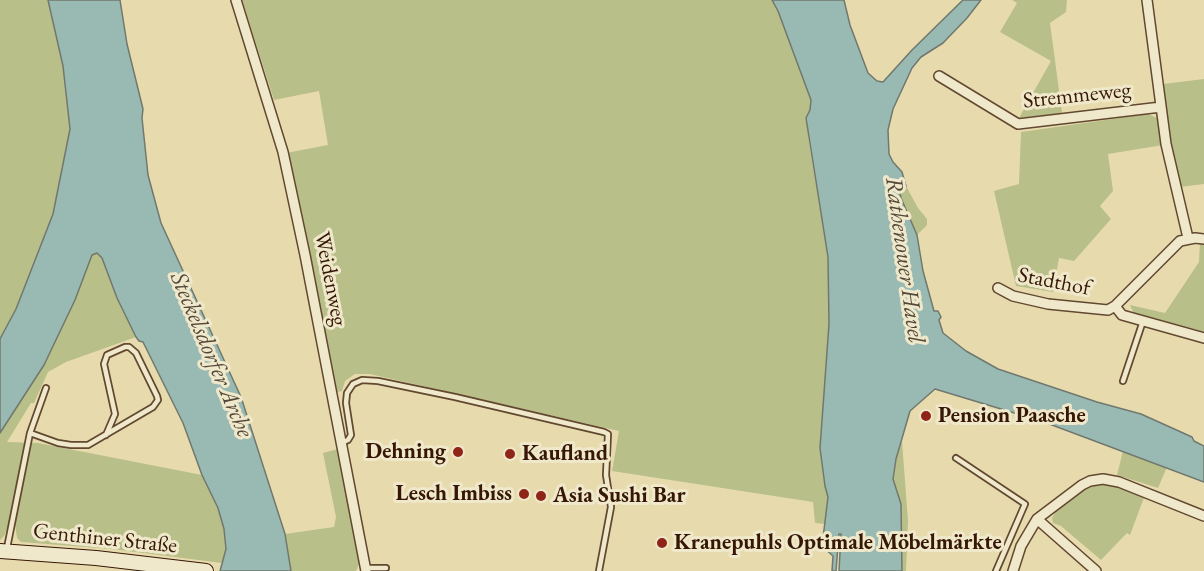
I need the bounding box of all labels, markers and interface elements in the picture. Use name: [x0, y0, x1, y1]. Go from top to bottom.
street label: Stremmeweg: [1022, 77, 1132, 115]
water label: Rathenower Havel: [878, 175, 930, 345]
street label: Weidenweg: [308, 230, 352, 328]
street label: Stadthof: [1016, 262, 1092, 302]
water label: Steckelsdorfer Arche: [163, 268, 259, 442]
place label: Pension Paasche: [938, 403, 1086, 429]
marker: Pension Paasche: [919, 409, 933, 423]
place label: Dehning: [365, 439, 446, 465]
place label: Kaufland: [522, 441, 608, 467]
marker: Dehning: [451, 445, 465, 459]
marker: Kaufland: [503, 447, 517, 461]
place label: Lesch Imbiss: [396, 481, 512, 507]
place label: Asia Sushi Bar: [553, 483, 686, 509]
marker: Lesch Imbiss: [517, 487, 531, 501]
marker: Asia Sushi Bar: [534, 489, 548, 503]
street label: Genthiner Straße: [32, 518, 178, 560]
place label: Kranepuhls Optimale Möbelmärkte: [674, 530, 1002, 556]
marker: Kranepuhls Optimale Möbelmärkte: [655, 536, 669, 550]

